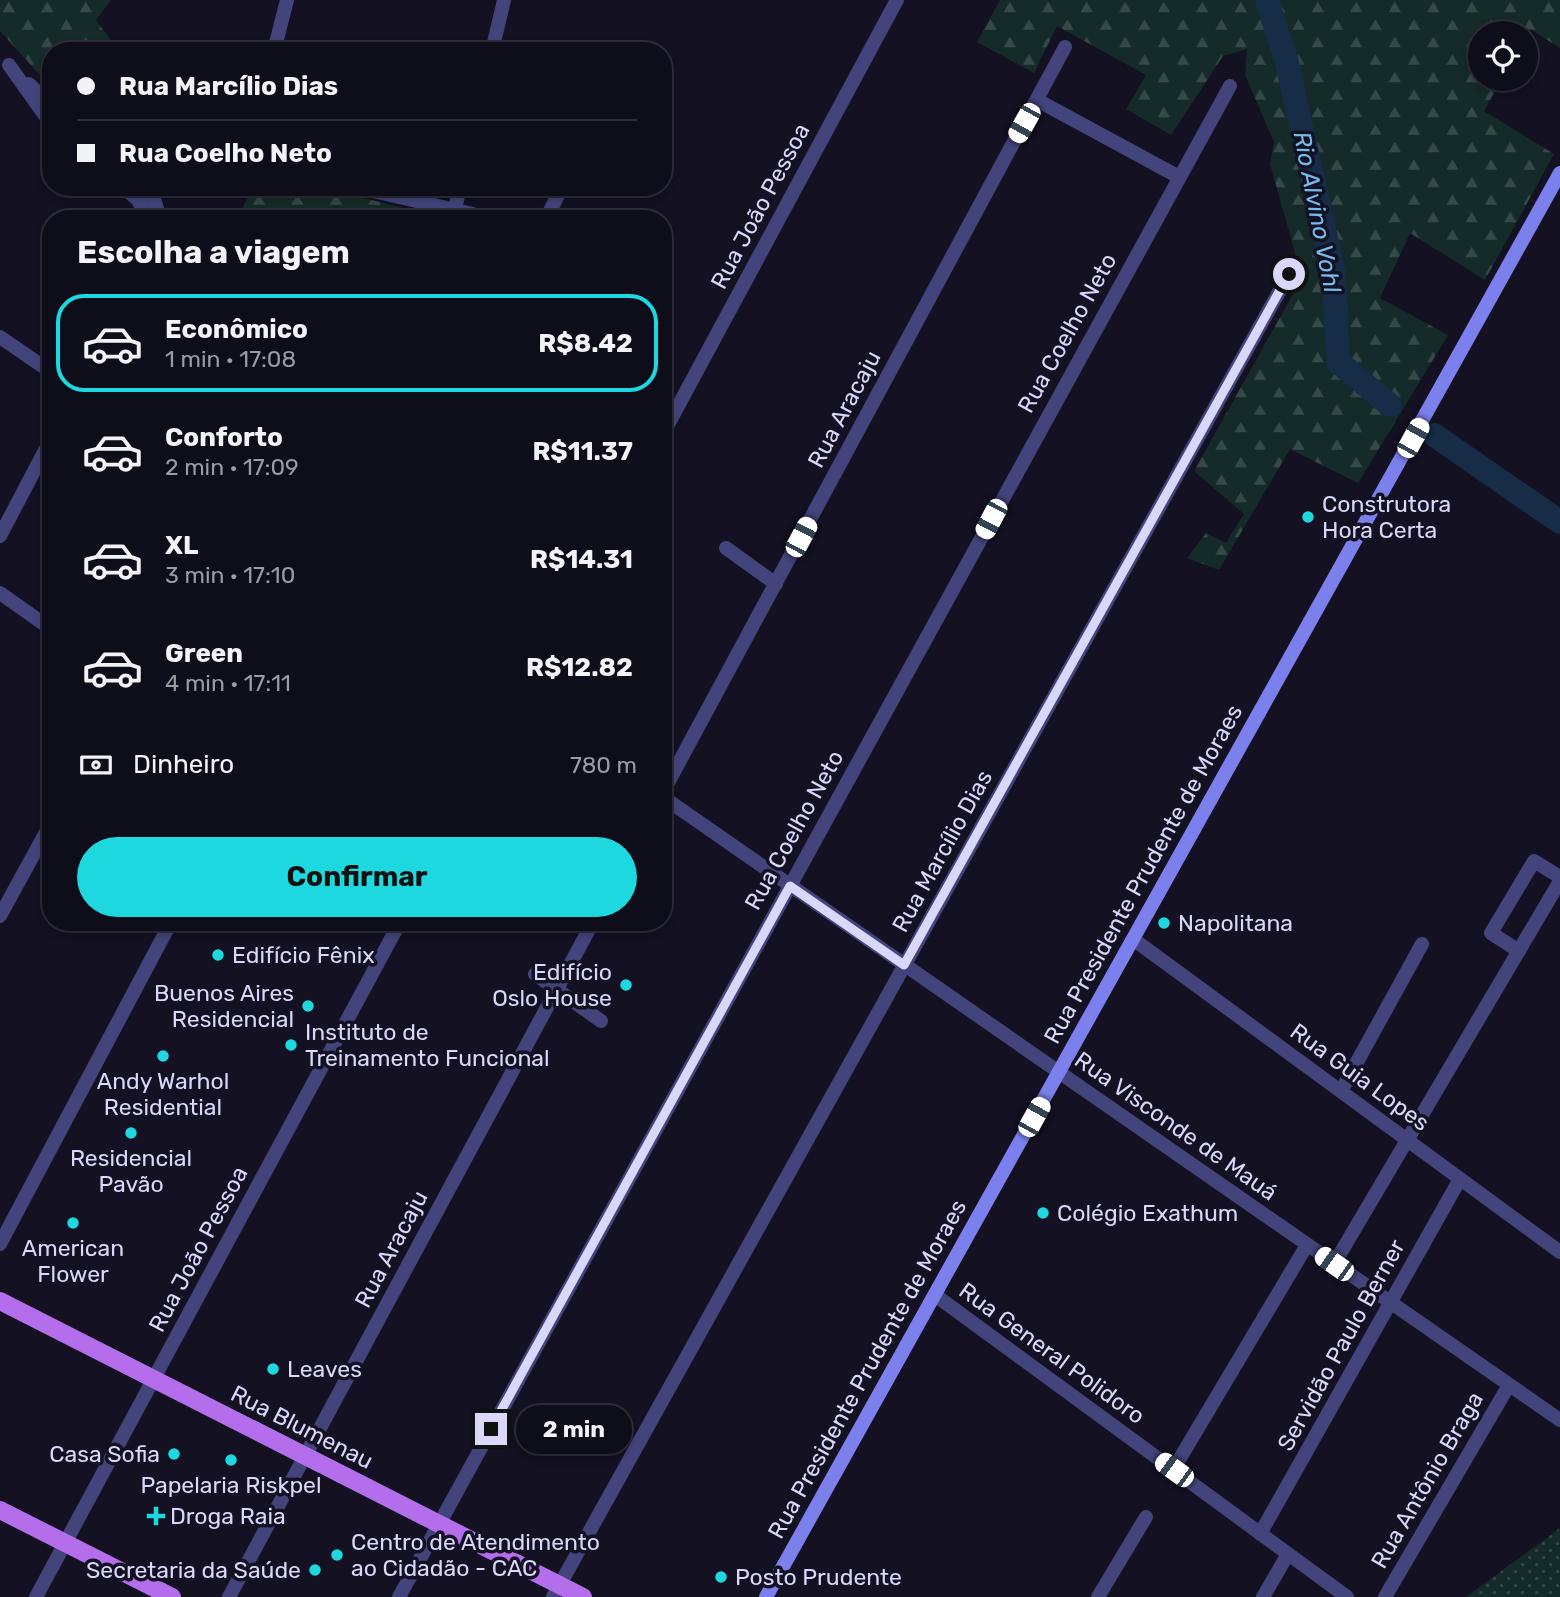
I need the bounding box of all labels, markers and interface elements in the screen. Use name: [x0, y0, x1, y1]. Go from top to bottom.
map controls: [1468, 21, 1538, 91]
button: locate: [1468, 21, 1538, 91]
text: Rua Marcílio Dias: [119, 71, 338, 102]
car: [1005, 100, 1044, 146]
street label: Rua João Pessoa: [705, 118, 815, 294]
water label: Rio Alvino Vohl: [1288, 129, 1347, 296]
text: Rua Coelho Neto: [119, 138, 332, 169]
text: Escolha a viagem: [77, 233, 350, 271]
street label: Rua Coelho Neto: [1012, 248, 1122, 418]
route start: [1273, 258, 1305, 290]
icon: car: [81, 312, 144, 375]
text: Econômico: [165, 314, 308, 345]
text: R$8.42: [538, 328, 633, 359]
text: 1 min · 17:08: [165, 345, 296, 373]
street label: Rua Aracaju: [801, 346, 887, 472]
car: [1394, 415, 1433, 461]
icon: car: [81, 420, 144, 483]
text: Conforto: [165, 422, 283, 453]
text: R$11.37: [532, 436, 633, 467]
text: 2 min · 17:09: [165, 453, 299, 481]
place label: Construtora Hora Certa: [1322, 490, 1451, 544]
car: [972, 496, 1011, 542]
marker: Construtora Hora Certa: [1300, 509, 1316, 525]
car: [782, 514, 821, 560]
icon: car: [81, 528, 144, 591]
text: XL: [165, 530, 198, 561]
text: R$14.31: [530, 544, 633, 575]
text: 3 min · 17:10: [165, 561, 295, 589]
icon: car: [81, 636, 144, 699]
text: Green: [165, 638, 243, 669]
text: R$12.82: [526, 652, 633, 683]
text: 4 min · 17:11: [165, 669, 291, 697]
street label: Rua Presidente Prudente de Moraes: [1038, 700, 1248, 1048]
street label: Rua Coelho Neto: [739, 745, 849, 915]
icon: cash: [77, 746, 115, 784]
text: Dinheiro: [133, 749, 234, 780]
text: 780 m: [570, 751, 637, 779]
street label: Rua Marcílio Dias: [886, 765, 998, 937]
button: Confirmar: [77, 837, 637, 917]
place label: Napolitana: [1178, 909, 1293, 937]
marker: Napolitana: [1156, 915, 1172, 931]
place label: Edifício Fênix: [232, 941, 375, 969]
marker: Edifício Fênix: [210, 947, 226, 963]
place label: Edifício Oslo House: [492, 958, 612, 1012]
marker: Edifício Oslo House: [618, 977, 634, 993]
place label: Buenos Aires Residencial: [154, 979, 294, 1033]
marker: Buenos Aires Residencial: [300, 998, 316, 1014]
street label: Rua Guia Lopes: [1285, 1017, 1435, 1137]
place label: Instituto de Treinamento Funcional: [305, 1018, 550, 1072]
marker: Instituto de Treinamento Funcional: [283, 1037, 299, 1053]
street label: Rua Visconde de Mauá: [1069, 1046, 1283, 1206]
marker: Andy Warhol Residential: [155, 1048, 171, 1064]
place label: Andy Warhol Residential: [97, 1067, 229, 1121]
car: [1015, 1094, 1054, 1140]
marker: Residencial Pavão: [123, 1125, 139, 1141]
place label: Residencial Pavão: [70, 1144, 192, 1198]
street label: Rua João Pessoa: [143, 1161, 253, 1337]
street label: Rua Aracaju: [348, 1186, 434, 1312]
street label: Rua Presidente Prudente de Moraes: [762, 1195, 972, 1543]
place label: Colégio Exathum: [1057, 1199, 1238, 1227]
marker: Colégio Exathum: [1035, 1205, 1051, 1221]
marker: American Flower: [65, 1215, 81, 1231]
place label: American Flower: [22, 1234, 124, 1288]
street label: Servidão Paulo Berner: [1271, 1234, 1411, 1456]
car: [1311, 1243, 1358, 1285]
street label: Rua General Polidoro: [954, 1276, 1150, 1430]
place label: Leaves: [287, 1355, 362, 1383]
marker: Leaves: [265, 1361, 281, 1377]
street label: Rua Blumenau: [226, 1379, 378, 1475]
street label: Rua Antônio Braga: [1365, 1387, 1489, 1573]
callout: 2 min: [516, 1404, 631, 1454]
route end: [475, 1413, 507, 1445]
text: 2 min: [543, 1415, 605, 1443]
place label: Casa Sofia: [49, 1440, 160, 1468]
marker: Casa Sofia: [166, 1446, 182, 1462]
car: [1151, 1449, 1198, 1491]
marker: Papelaria Riskpel: [223, 1452, 239, 1468]
place label: Papelaria Riskpel: [140, 1471, 322, 1499]
place label: Droga Raia: [170, 1502, 286, 1530]
marker: Droga Raia: [148, 1508, 164, 1524]
place label: Centro de Atendimento ao Cidadão - CAC: [351, 1528, 600, 1582]
marker: Centro de Atendimento ao Cidadão - CAC: [329, 1547, 345, 1563]
place label: Secretaria da Saúde: [86, 1556, 301, 1584]
marker: Secretaria da Saúde: [307, 1562, 323, 1578]
place label: Posto Prudente: [735, 1563, 902, 1591]
marker: Posto Prudente: [713, 1569, 729, 1585]

